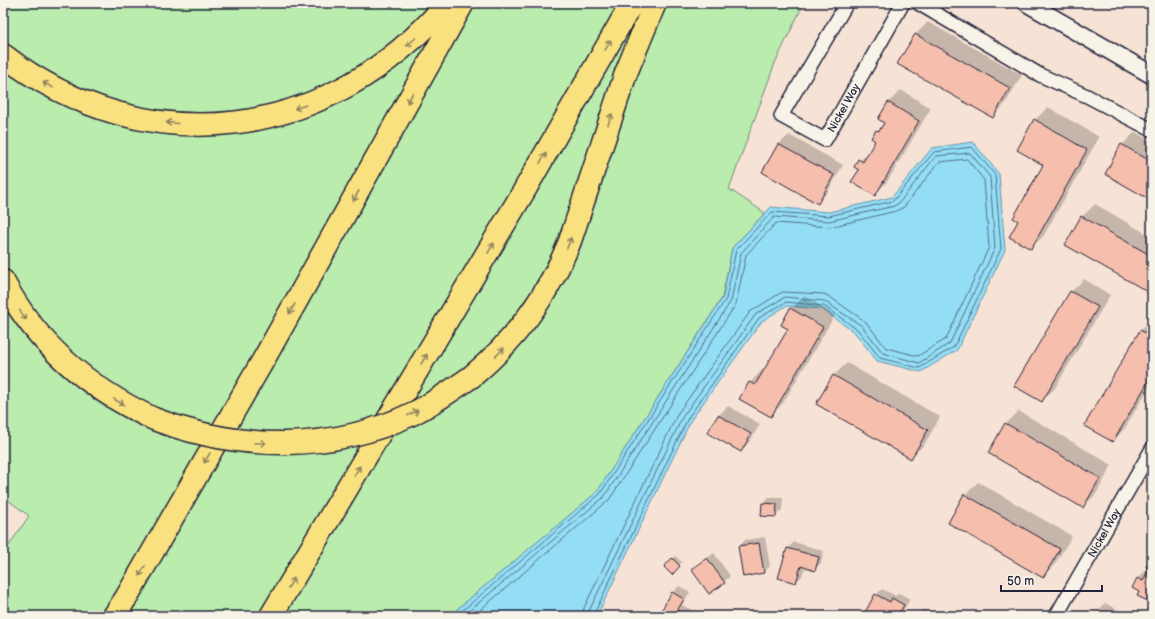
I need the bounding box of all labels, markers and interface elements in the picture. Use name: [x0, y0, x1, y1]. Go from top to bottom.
one-way arrow: [406, 37, 416, 47]
one-way arrow: [605, 39, 613, 51]
one-way arrow: [42, 81, 54, 88]
street label: Nickel Way: [825, 81, 863, 135]
one-way arrow: [406, 92, 413, 104]
one-way arrow: [294, 104, 306, 112]
one-way arrow: [607, 113, 614, 126]
one-way arrow: [166, 119, 179, 126]
one-way arrow: [540, 152, 548, 164]
one-way arrow: [352, 189, 360, 201]
one-way arrow: [566, 237, 574, 249]
one-way arrow: [487, 242, 495, 254]
one-way arrow: [288, 303, 296, 315]
one-way arrow: [19, 309, 27, 320]
one-way arrow: [495, 347, 505, 357]
one-way arrow: [420, 354, 428, 365]
one-way arrow: [113, 398, 125, 406]
one-way arrow: [407, 409, 419, 416]
one-way arrow: [253, 439, 266, 447]
one-way arrow: [203, 452, 211, 464]
one-way arrow: [354, 465, 362, 477]
street label: Nickel Way: [1085, 506, 1123, 560]
one-way arrow: [138, 565, 146, 577]
scale bar: [1001, 567, 1102, 593]
text: 50 m: [1007, 574, 1034, 589]
one-way arrow: [287, 577, 295, 589]

